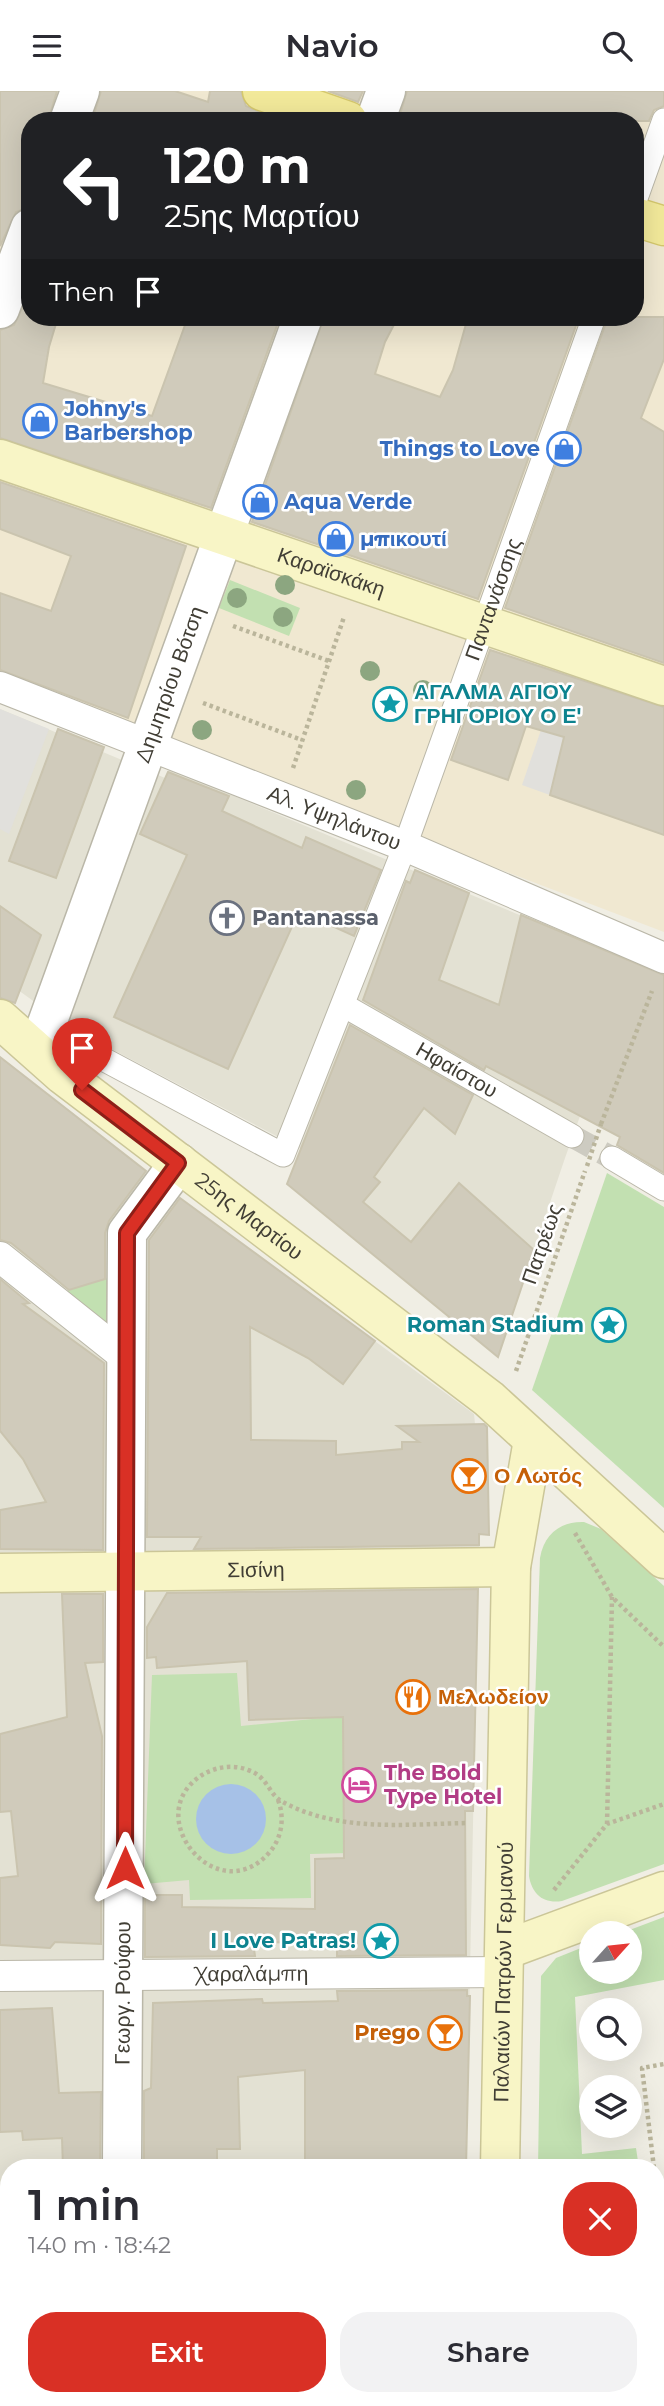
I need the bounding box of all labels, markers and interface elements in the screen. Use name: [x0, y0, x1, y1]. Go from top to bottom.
text: Navio: [285, 26, 379, 65]
icon: menu: [28, 27, 66, 65]
icon: search: [598, 27, 636, 65]
text: 120 m: [164, 136, 311, 195]
icon: left: [49, 140, 140, 231]
text: 25ης Μαρτίου: [164, 196, 360, 235]
icon: arrive: [129, 273, 167, 311]
text: Then: [49, 276, 115, 308]
place label: Johny's Barbershop: [63, 396, 193, 445]
shop icon: Johny's Barbershop: [21, 402, 59, 440]
shop icon: Things to Love: [545, 430, 583, 468]
place label: Things to Love: [380, 436, 540, 461]
shop icon: Aqua Verde: [241, 483, 279, 521]
place label: Aqua Verde: [283, 489, 412, 514]
shop icon: μπικουτί: [317, 520, 355, 558]
place label: μπικουτί: [360, 526, 447, 551]
street label: Παντανάσσης: [459, 534, 526, 664]
street label: Καραϊσκάκη: [274, 542, 388, 602]
street label: Δημητρίου Βότση: [130, 603, 209, 766]
place label: ΑΓΑΛΜΑ ΑΓΙΟΥ ΓΡΗΓΟΡΙΟΥ Ο Ε': [414, 679, 581, 728]
place icon: ΑΓΑΛΜΑ ΑΓΙΟΥ ΓΡΗΓΟΡΙΟΥ Ο Ε': [371, 685, 409, 723]
street label: Αλ. Υψηλάντου: [264, 780, 405, 855]
church icon: Pantanassa: [208, 899, 246, 937]
place label: Pantanassa: [252, 905, 379, 930]
pin: [52, 1018, 112, 1090]
icon: arrive: [63, 1029, 101, 1067]
street label: Ηφαίστου: [412, 1036, 502, 1103]
street label: 25ης Μαρτίου: [191, 1167, 308, 1265]
street label: Πατρέως: [516, 1200, 567, 1287]
place icon: Roman Stadium: [590, 1306, 628, 1344]
place label: Roman Stadium: [407, 1312, 584, 1337]
bar icon: Ο Λωτός: [450, 1457, 488, 1495]
place label: Ο Λωτός: [494, 1463, 582, 1488]
street label: Σισίνη: [227, 1557, 285, 1582]
restaurant icon: Μελωδείον: [394, 1678, 432, 1716]
place label: Μελωδείον: [438, 1684, 549, 1709]
place label: The Bold Type Hotel: [384, 1760, 502, 1809]
hotel icon: The Bold Type Hotel: [340, 1766, 378, 1804]
position arrow: [88, 1831, 162, 1905]
street label: Παλαιών Πατρών Γερμανού: [488, 1841, 518, 2103]
street label: Γεωργ. Ρούφου: [110, 1921, 135, 2065]
north arrow: [579, 1921, 642, 1985]
map controls: [579, 1921, 642, 2138]
place icon: I Love Patras!: [362, 1922, 400, 1960]
place label: I Love Patras!: [210, 1928, 356, 1953]
street label: Χαραλάμπη: [193, 1961, 308, 1986]
button: search: [579, 1998, 642, 2061]
bar icon: Prego: [426, 2014, 464, 2052]
place label: Prego: [354, 2020, 420, 2045]
button: layers: [579, 2075, 642, 2138]
text: 1 min: [28, 2179, 141, 2231]
button: close: [563, 2182, 637, 2256]
text: 140 m · 18:42: [28, 2231, 171, 2259]
button: Exit: [28, 2312, 326, 2392]
button: Share: [340, 2312, 637, 2392]

